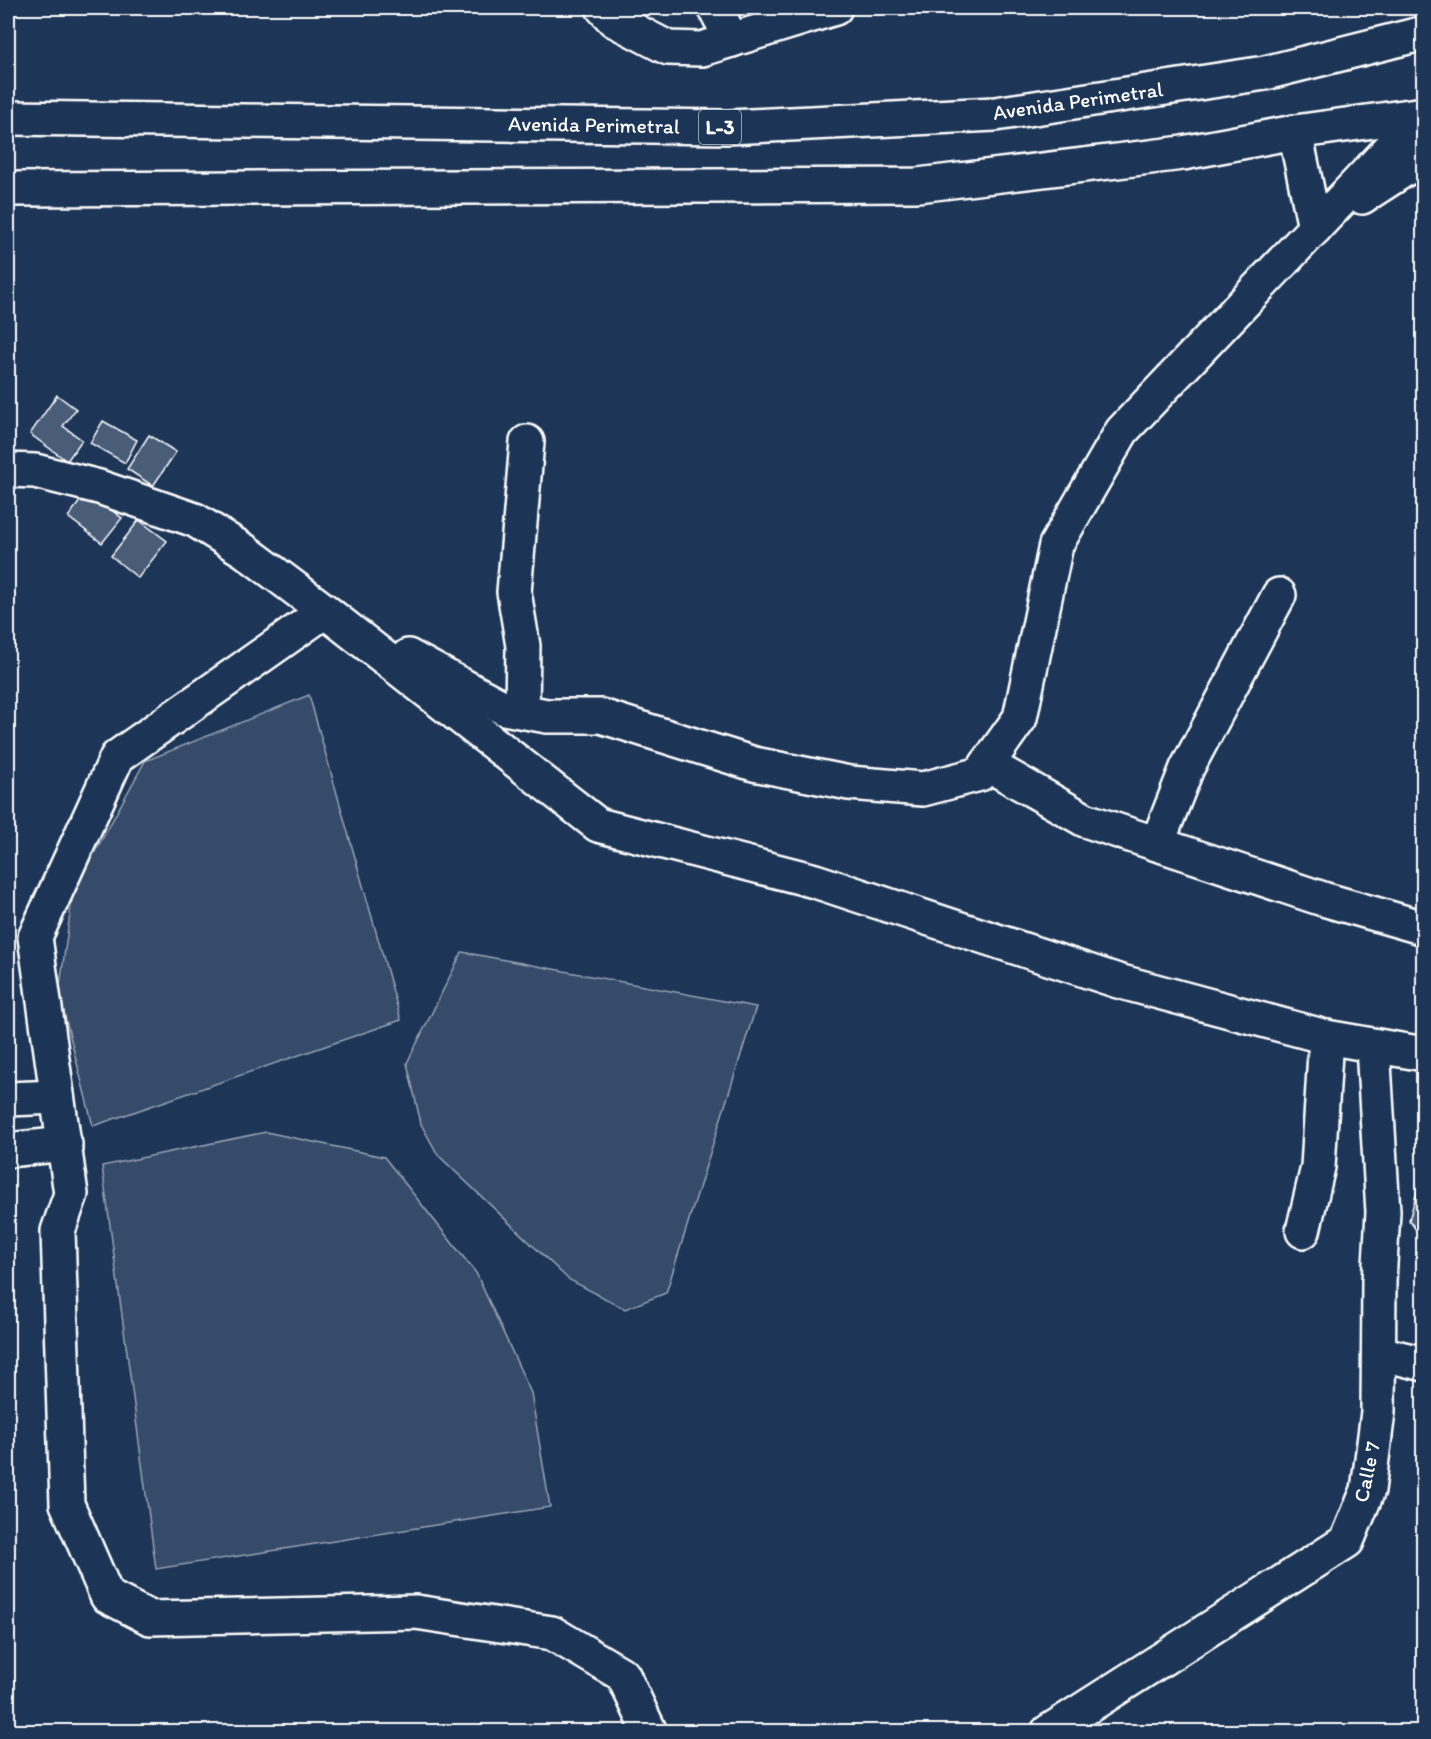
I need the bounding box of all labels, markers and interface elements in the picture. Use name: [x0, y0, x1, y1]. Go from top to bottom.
street label: Avenida Perimetral: [991, 76, 1165, 125]
road number: L-3: [699, 110, 741, 144]
street label: Avenida Perimetral: [508, 111, 680, 138]
street label: Calle 7: [1348, 1439, 1385, 1505]

